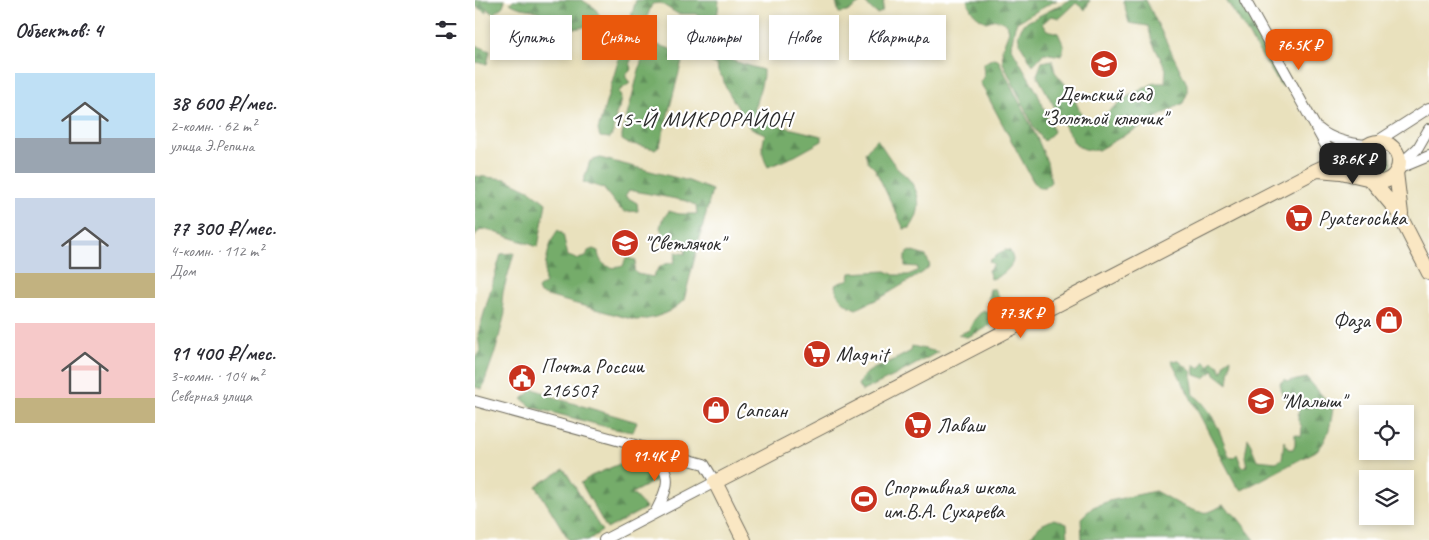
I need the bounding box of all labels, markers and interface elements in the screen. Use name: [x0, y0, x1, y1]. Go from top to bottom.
chip: Купить: [490, 15, 572, 60]
chip: Снять: [582, 15, 657, 60]
chip: Фильтры: [667, 15, 759, 60]
chip: Новое: [769, 15, 839, 60]
chip: Квартира: [849, 15, 946, 60]
icon: filters: [432, 16, 460, 44]
text: Объектов: 4: [15, 17, 103, 43]
pin: 76.5K ₽: [1253, 28, 1345, 71]
text: 76.5K ₽: [1276, 35, 1322, 55]
school or university icon: Детский сад "Золотой ключик": [1089, 49, 1119, 79]
place label: Детский сад "Золотой ключик": [1041, 81, 1171, 131]
text: 38 600 ₽/мес.: [170, 90, 276, 116]
icon: home: [55, 93, 115, 153]
district label: 15-Й МИКРОРАЙОН: [612, 105, 795, 133]
text: 2-комн. · 62 m²: [170, 116, 256, 136]
text: улица Э.Репина: [170, 136, 254, 156]
pin: 38.6K ₽: [1307, 142, 1399, 185]
text: 38.6K ₽: [1330, 149, 1376, 169]
supermarket icon: Pyaterochka: [1284, 203, 1314, 233]
place label: Pyaterochka: [1318, 205, 1408, 231]
text: 77 300 ₽/мес.: [170, 215, 276, 241]
icon: home: [55, 218, 115, 278]
school or university icon: "Светлячок": [610, 228, 640, 258]
place label: "Светлячок": [644, 230, 729, 256]
text: 4-комн. · 112 m²: [170, 241, 263, 261]
text: Дом: [170, 261, 196, 281]
pin: 77.3K ₽: [975, 296, 1067, 339]
text: 77.3K ₽: [999, 303, 1043, 323]
shop icon: Фаза: [1374, 305, 1404, 335]
place label: Фаза: [1333, 307, 1372, 334]
supermarket icon: Magnit: [802, 339, 832, 369]
text: 91 400 ₽/мес.: [170, 340, 275, 366]
place label: Magnit: [836, 341, 891, 367]
icon: home: [55, 343, 115, 403]
place label: Почта России 216507: [541, 353, 646, 403]
public building icon: Почта России 216507: [507, 363, 537, 393]
text: 3-комн. · 104 m²: [170, 366, 263, 386]
text: Северная улица: [170, 386, 252, 406]
school or university icon: "Малыш": [1246, 386, 1276, 416]
place label: "Малыш": [1280, 388, 1350, 414]
shop icon: Сапсан: [701, 395, 731, 425]
place label: Сапсан: [735, 397, 788, 423]
map controls: [1359, 405, 1414, 525]
button: locate: [1359, 405, 1414, 460]
supermarket icon: Лаваш: [903, 410, 933, 440]
place label: Лаваш: [937, 412, 987, 438]
pin: 91.4K ₽: [609, 440, 701, 482]
text: 91.4K ₽: [633, 446, 677, 466]
button: layers: [1359, 470, 1414, 525]
place label: Спортивная школа им.В.А. Сухарева: [883, 474, 1017, 524]
sports icon: Спортивная школа им.В.А. Сухарева: [849, 484, 879, 514]

